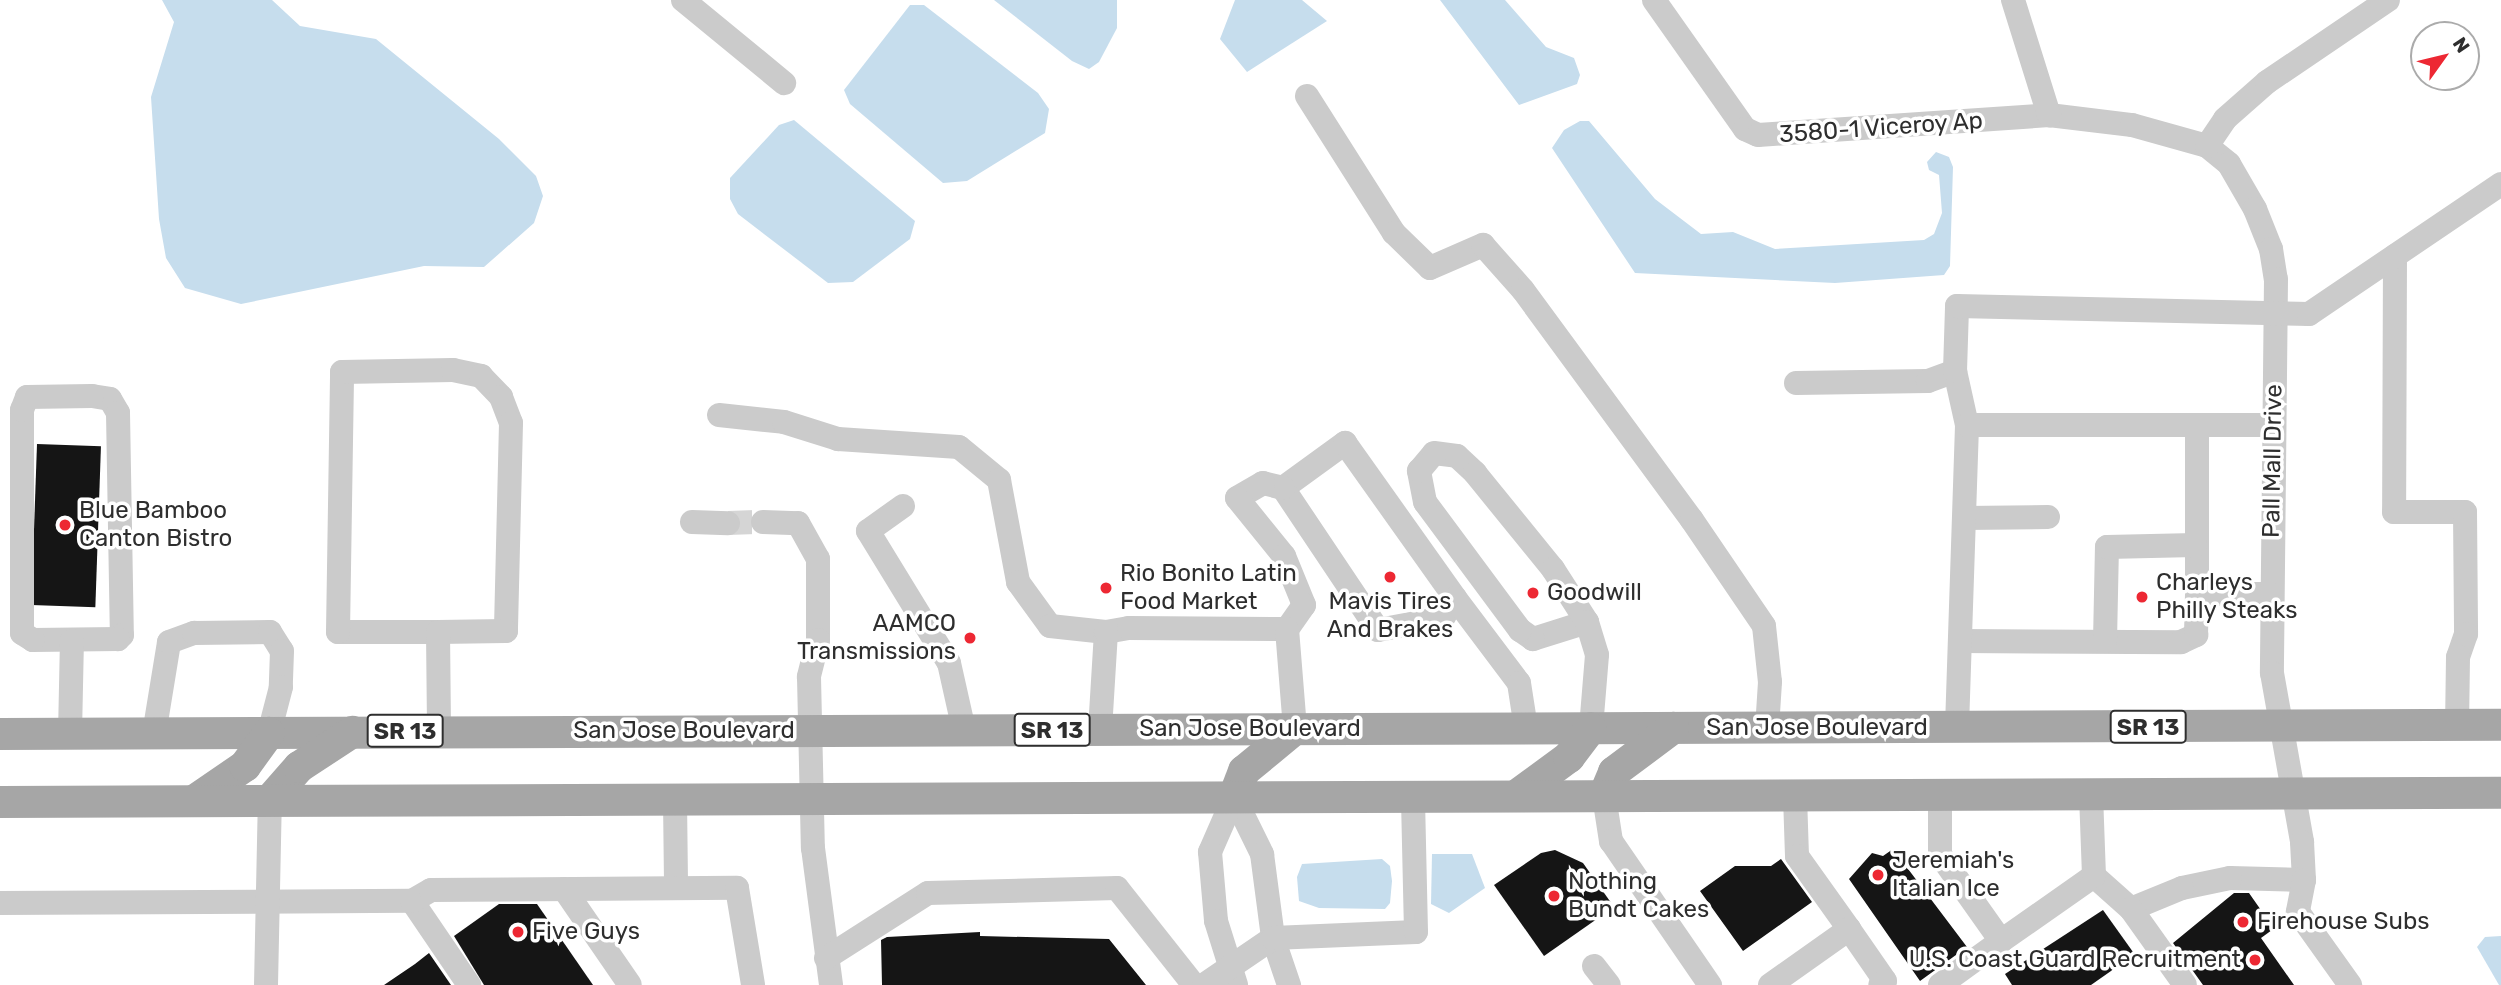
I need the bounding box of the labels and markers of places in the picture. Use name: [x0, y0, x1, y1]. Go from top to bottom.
place label: Blue Bamboo Canton Bistro: [79, 497, 232, 553]
marker: Blue Bamboo Canton Bistro: [57, 517, 73, 533]
place label: Rio Bonito Latin Food Market: [1120, 560, 1297, 616]
marker: Mavis Tires And Brakes: [1382, 569, 1398, 585]
place label: Charleys Philly Steaks: [2156, 569, 2298, 625]
place label: Goodwill: [1547, 579, 1642, 607]
marker: Rio Bonito Latin Food Market: [1098, 580, 1114, 596]
marker: Goodwill: [1525, 585, 1541, 601]
place label: Mavis Tires And Brakes: [1327, 588, 1453, 644]
marker: Charleys Philly Steaks: [2134, 589, 2150, 605]
place label: AAMCO Transmissions: [797, 610, 956, 666]
marker: AAMCO Transmissions: [962, 630, 978, 646]
place label: Jeremiah's Italian Ice: [1892, 847, 2014, 903]
marker: Jeremiah's Italian Ice: [1870, 867, 1886, 883]
place label: Nothing Bundt Cakes: [1568, 868, 1709, 924]
marker: Nothing Bundt Cakes: [1546, 888, 1562, 904]
place label: Firehouse Subs: [2257, 908, 2429, 936]
marker: Firehouse Subs: [2235, 914, 2251, 930]
place label: Five Guys: [532, 918, 640, 946]
marker: Five Guys: [510, 924, 526, 940]
place label: U.S. Coast Guard Recruitment: [1909, 946, 2241, 974]
marker: U.S. Coast Guard Recruitment: [2247, 952, 2263, 968]

